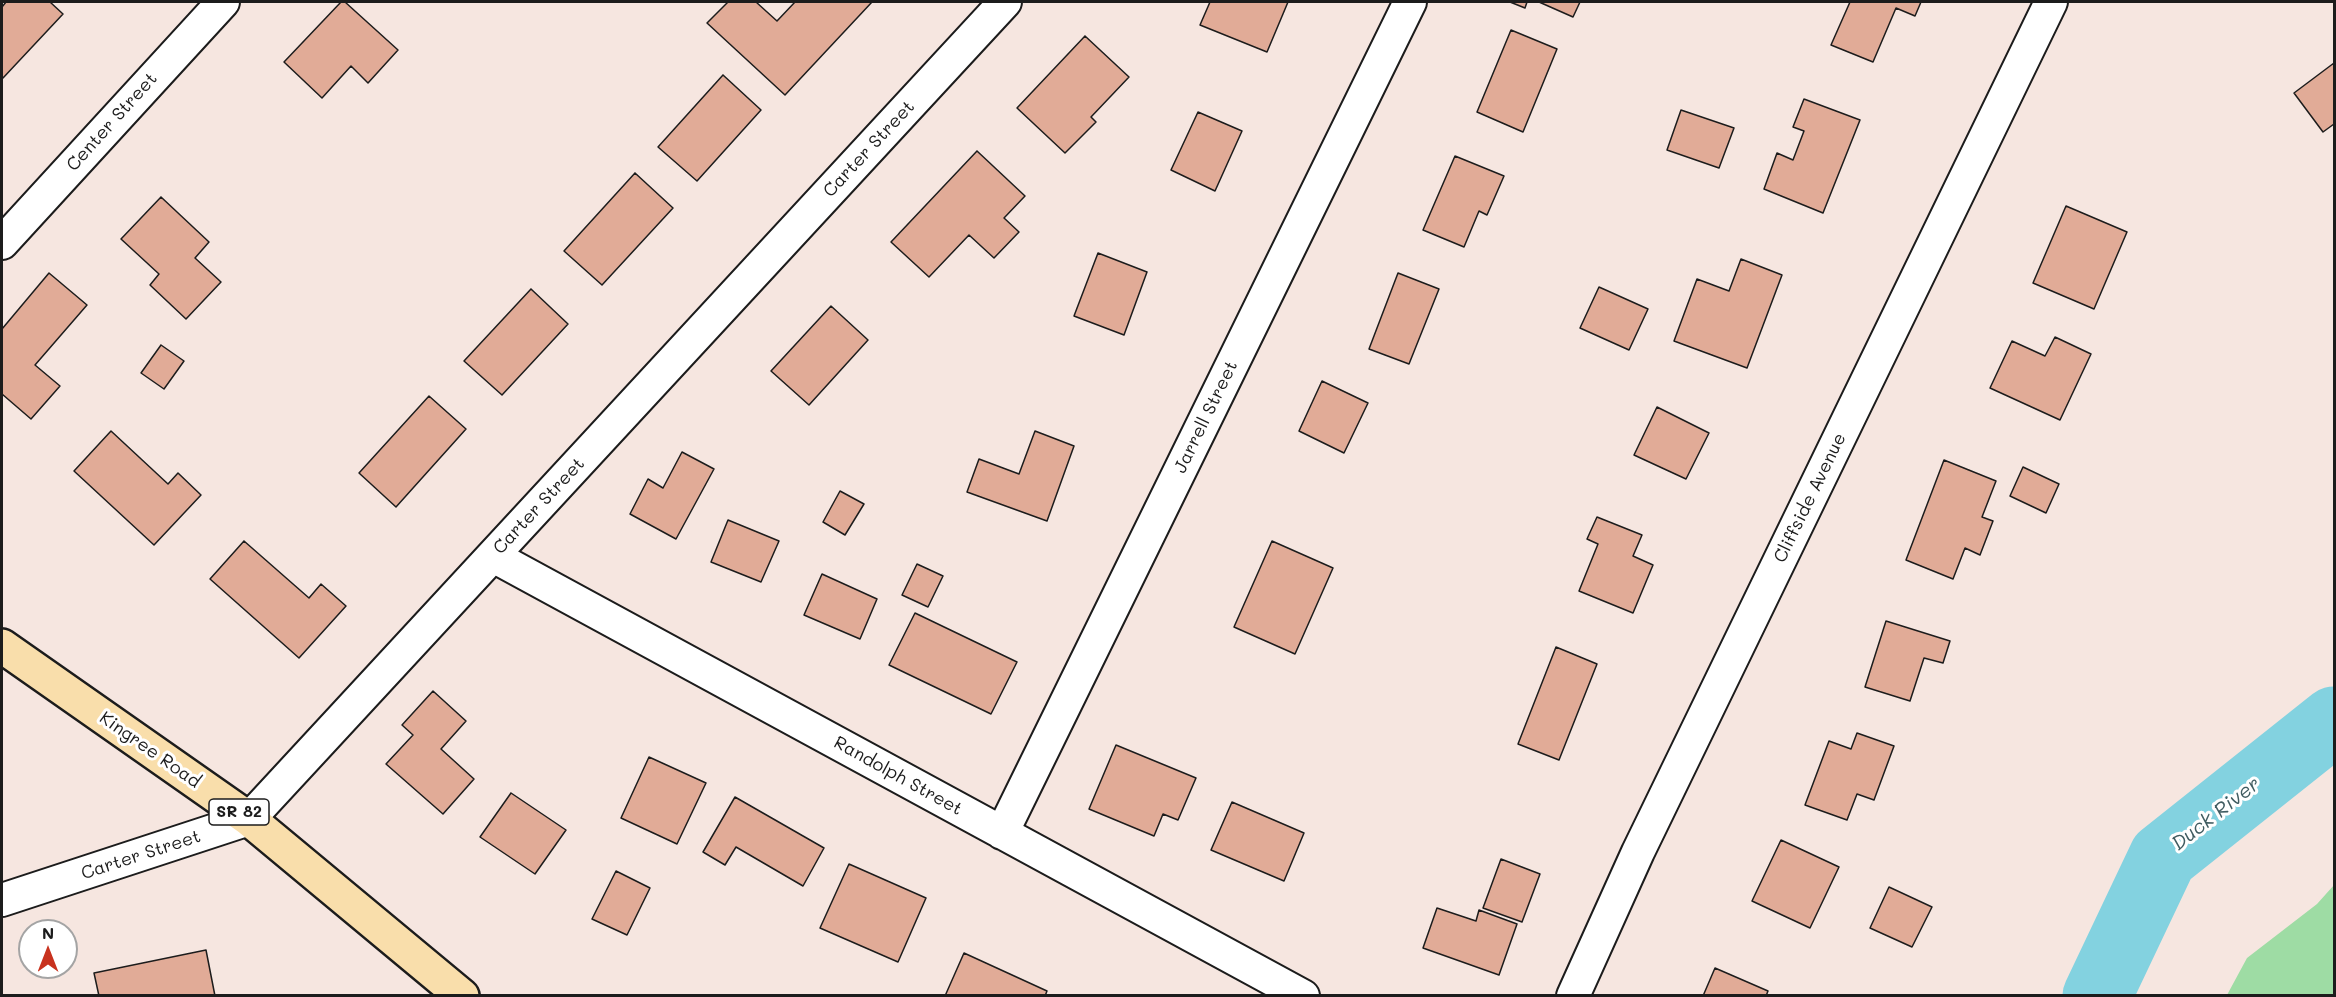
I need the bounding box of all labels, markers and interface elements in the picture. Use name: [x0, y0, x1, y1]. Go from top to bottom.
street label: Center Street: [62, 68, 162, 176]
street label: Carter Street: [819, 96, 919, 202]
street label: Jarrell Street: [1169, 357, 1243, 477]
street label: Cliffside Avenue: [1769, 430, 1851, 566]
street label: Carter Street: [489, 453, 589, 559]
street label: Kingree Road: [95, 707, 205, 793]
street label: Randolph Street: [830, 732, 966, 820]
water label: Duck River: [2167, 772, 2265, 856]
road number: SR 82: [209, 799, 269, 825]
street label: Carter Street: [79, 826, 203, 884]
north arrow: [18, 919, 78, 979]
text: N: [42, 922, 54, 943]

